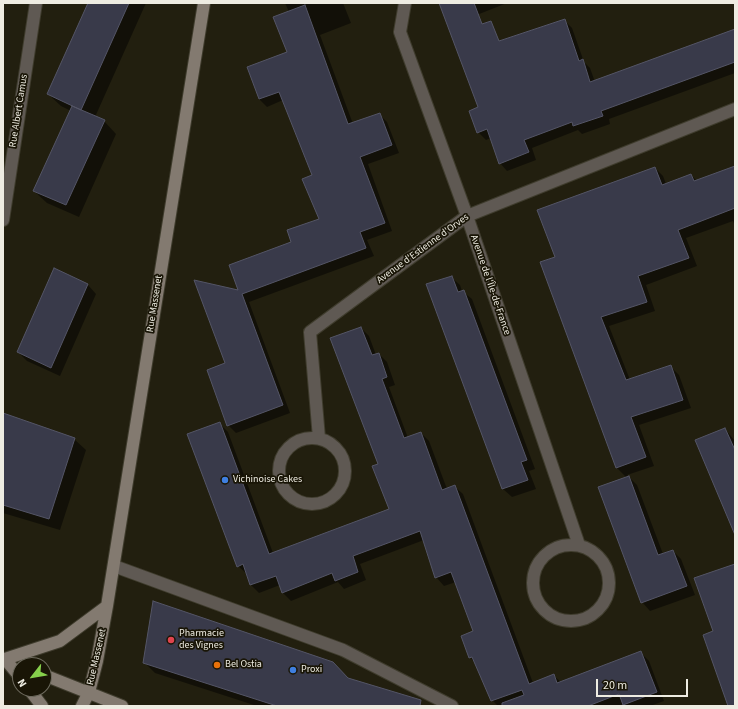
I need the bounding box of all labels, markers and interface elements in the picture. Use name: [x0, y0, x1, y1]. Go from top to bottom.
street label: Rue Albert Camus: [7, 73, 31, 149]
street label: Avenue d'Estienne d'Orves: [375, 212, 471, 286]
street label: Avenue de l'Île-de-France: [467, 233, 513, 337]
street label: Rue Massenet: [145, 275, 165, 333]
place label: Vichinoise Cakes: [233, 474, 302, 486]
marker: Vichinoise Cakes: [220, 475, 230, 485]
street label: Rue Massenet: [85, 628, 109, 686]
place label: Pharmacie des Vignes: [179, 628, 224, 652]
marker: Pharmacie des Vignes: [166, 635, 176, 645]
north arrow: [12, 657, 52, 697]
place label: Bel Ostia: [225, 659, 262, 671]
marker: Bel Ostia: [212, 660, 222, 670]
place label: Proxi: [301, 664, 322, 676]
marker: Proxi: [288, 665, 298, 675]
scale bar: [598, 671, 690, 697]
text: N: [14, 676, 30, 690]
text: 20 m: [603, 677, 627, 694]

